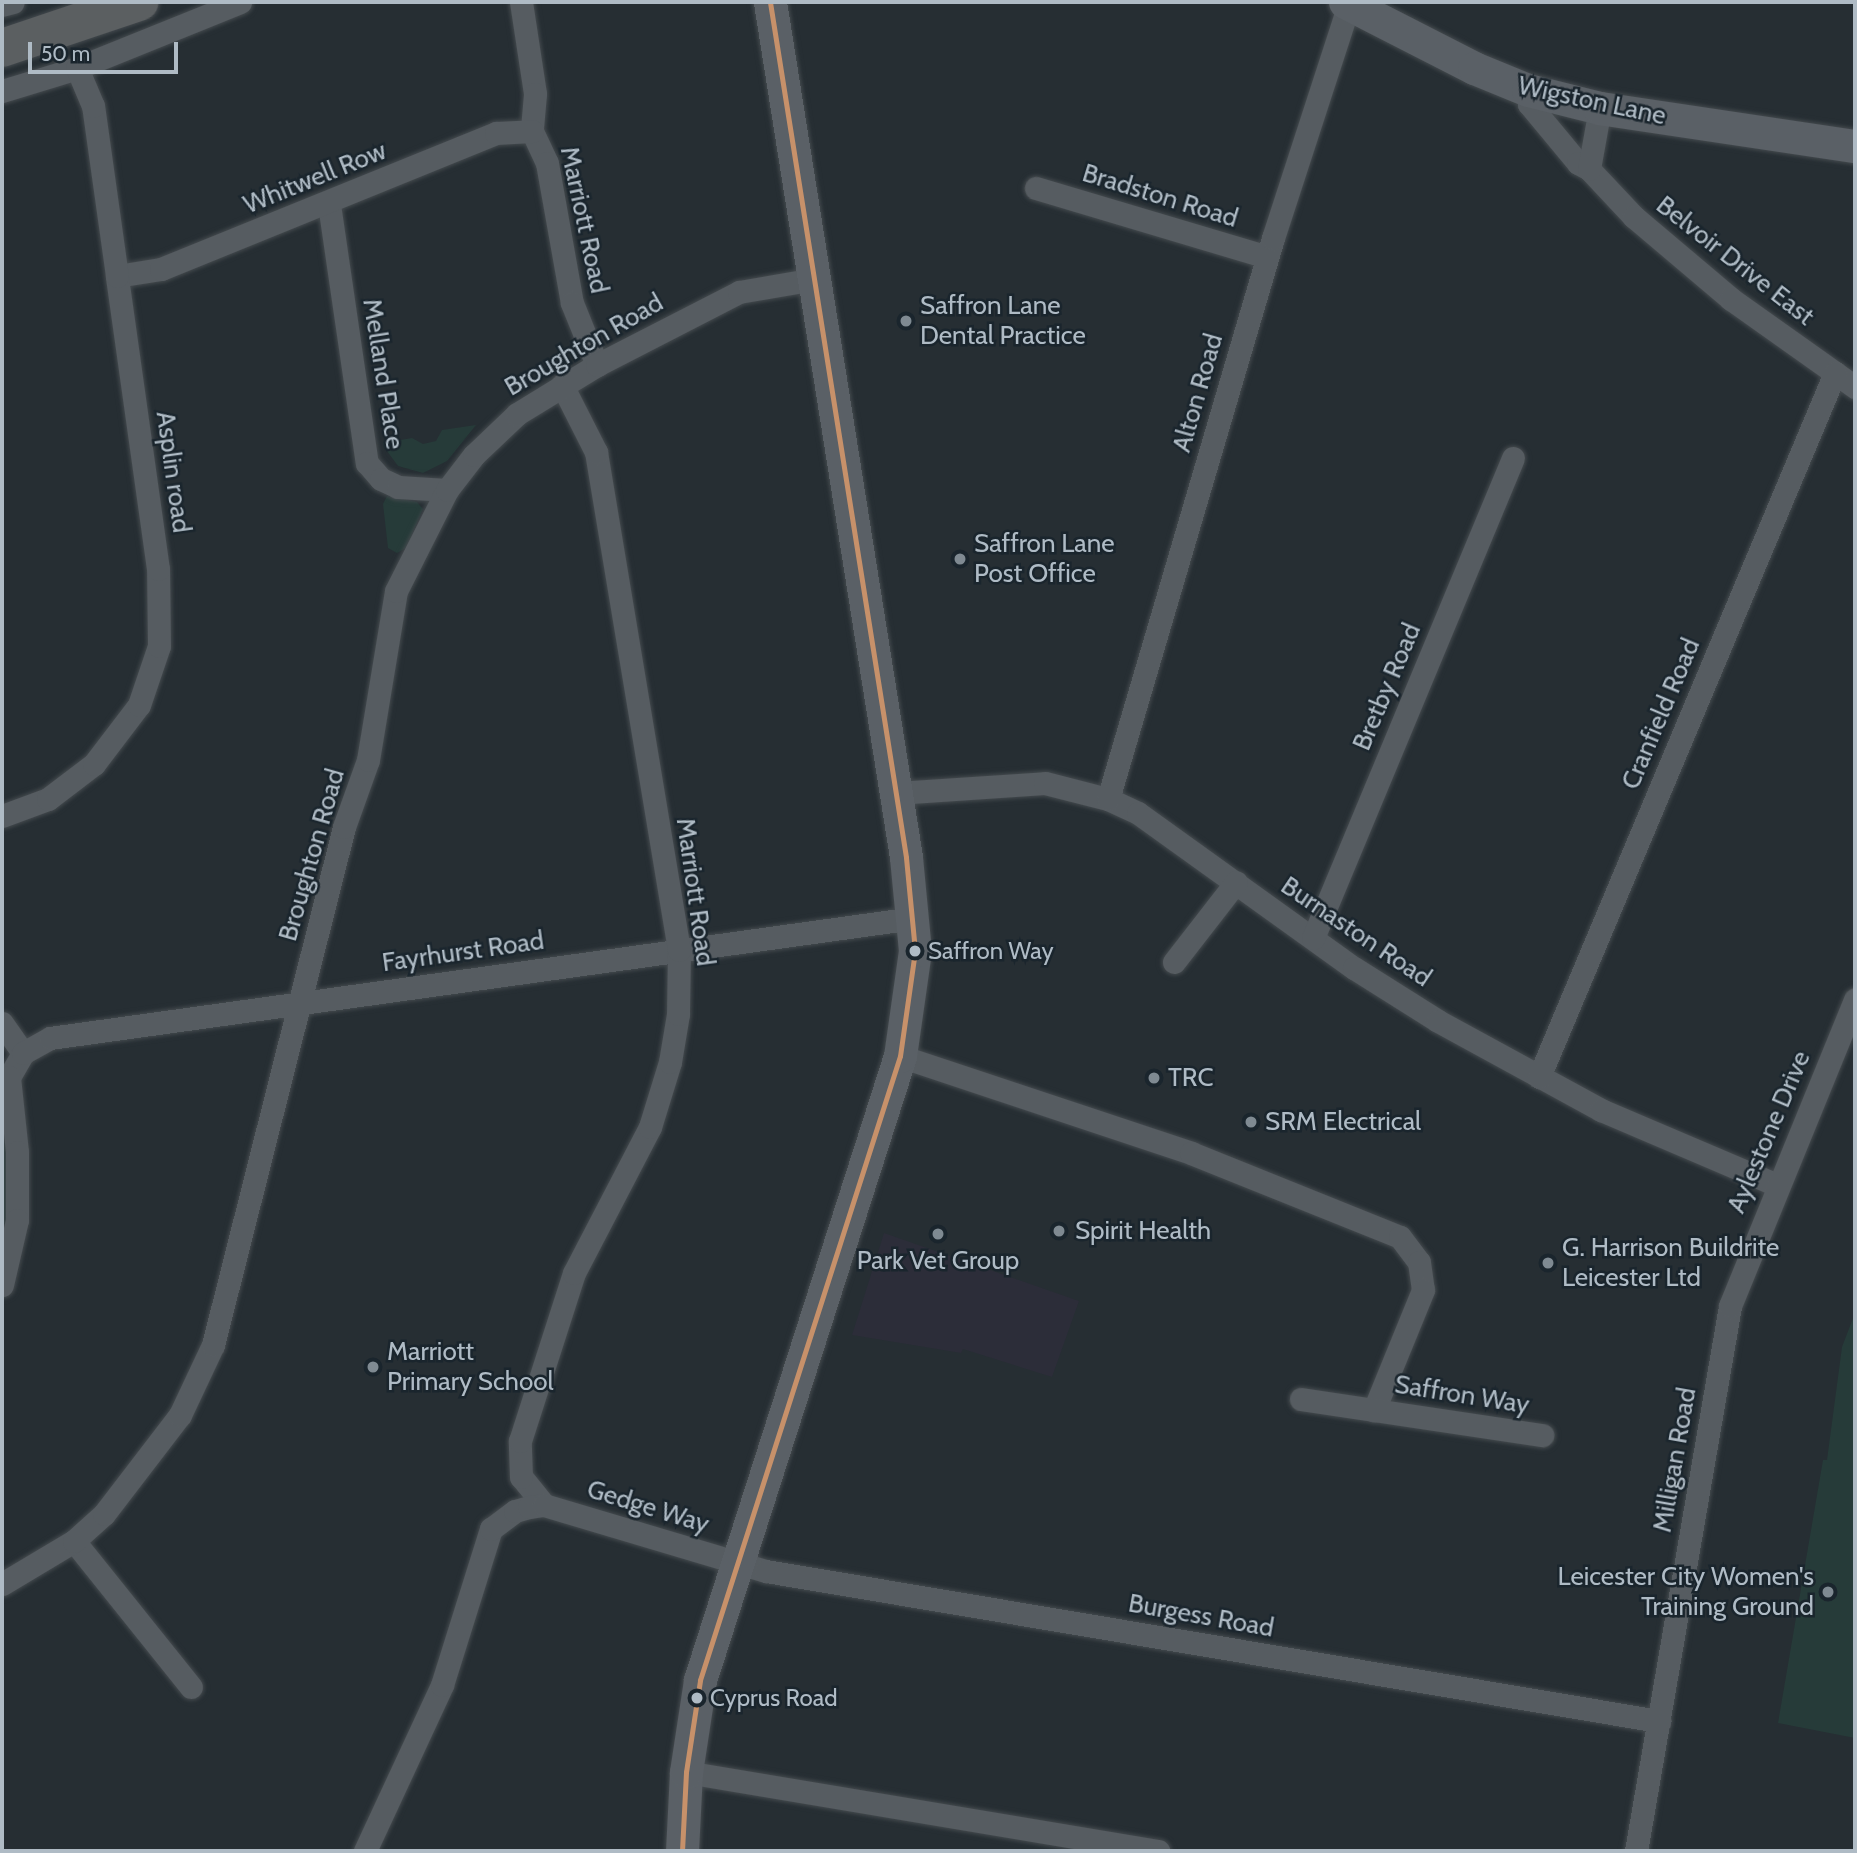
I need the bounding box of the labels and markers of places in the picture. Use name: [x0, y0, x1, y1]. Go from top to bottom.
place label: Saffron Lane Dental Practice: [920, 290, 1086, 352]
marker: Saffron Lane Dental Practice: [898, 313, 914, 329]
place label: Saffron Lane Post Office: [974, 528, 1115, 590]
marker: Saffron Lane Post Office: [952, 551, 968, 567]
place label: Saffron Way: [928, 937, 1053, 965]
marker: Saffron Way: [908, 944, 922, 958]
place label: TRC: [1168, 1062, 1214, 1094]
marker: TRC: [1146, 1070, 1162, 1086]
place label: SRM Electrical: [1265, 1106, 1421, 1138]
marker: SRM Electrical: [1243, 1114, 1259, 1130]
place label: Spirit Health: [1075, 1215, 1211, 1247]
marker: Spirit Health: [1049, 1221, 1069, 1241]
marker: Park Vet Group: [930, 1226, 946, 1242]
place label: G. Harrison Buildrite Leicester Ltd: [1562, 1232, 1779, 1294]
place label: Park Vet Group: [857, 1245, 1019, 1277]
marker: G. Harrison Buildrite Leicester Ltd: [1540, 1255, 1556, 1271]
place label: Marriott Primary School: [387, 1336, 554, 1398]
marker: Marriott Primary School: [365, 1359, 381, 1375]
place label: Leicester City Women's Training Ground: [1558, 1561, 1814, 1622]
marker: Leicester City Women's Training Ground: [1820, 1584, 1836, 1600]
place label: Cyprus Road: [710, 1684, 838, 1712]
marker: Cyprus Road: [690, 1691, 704, 1705]

